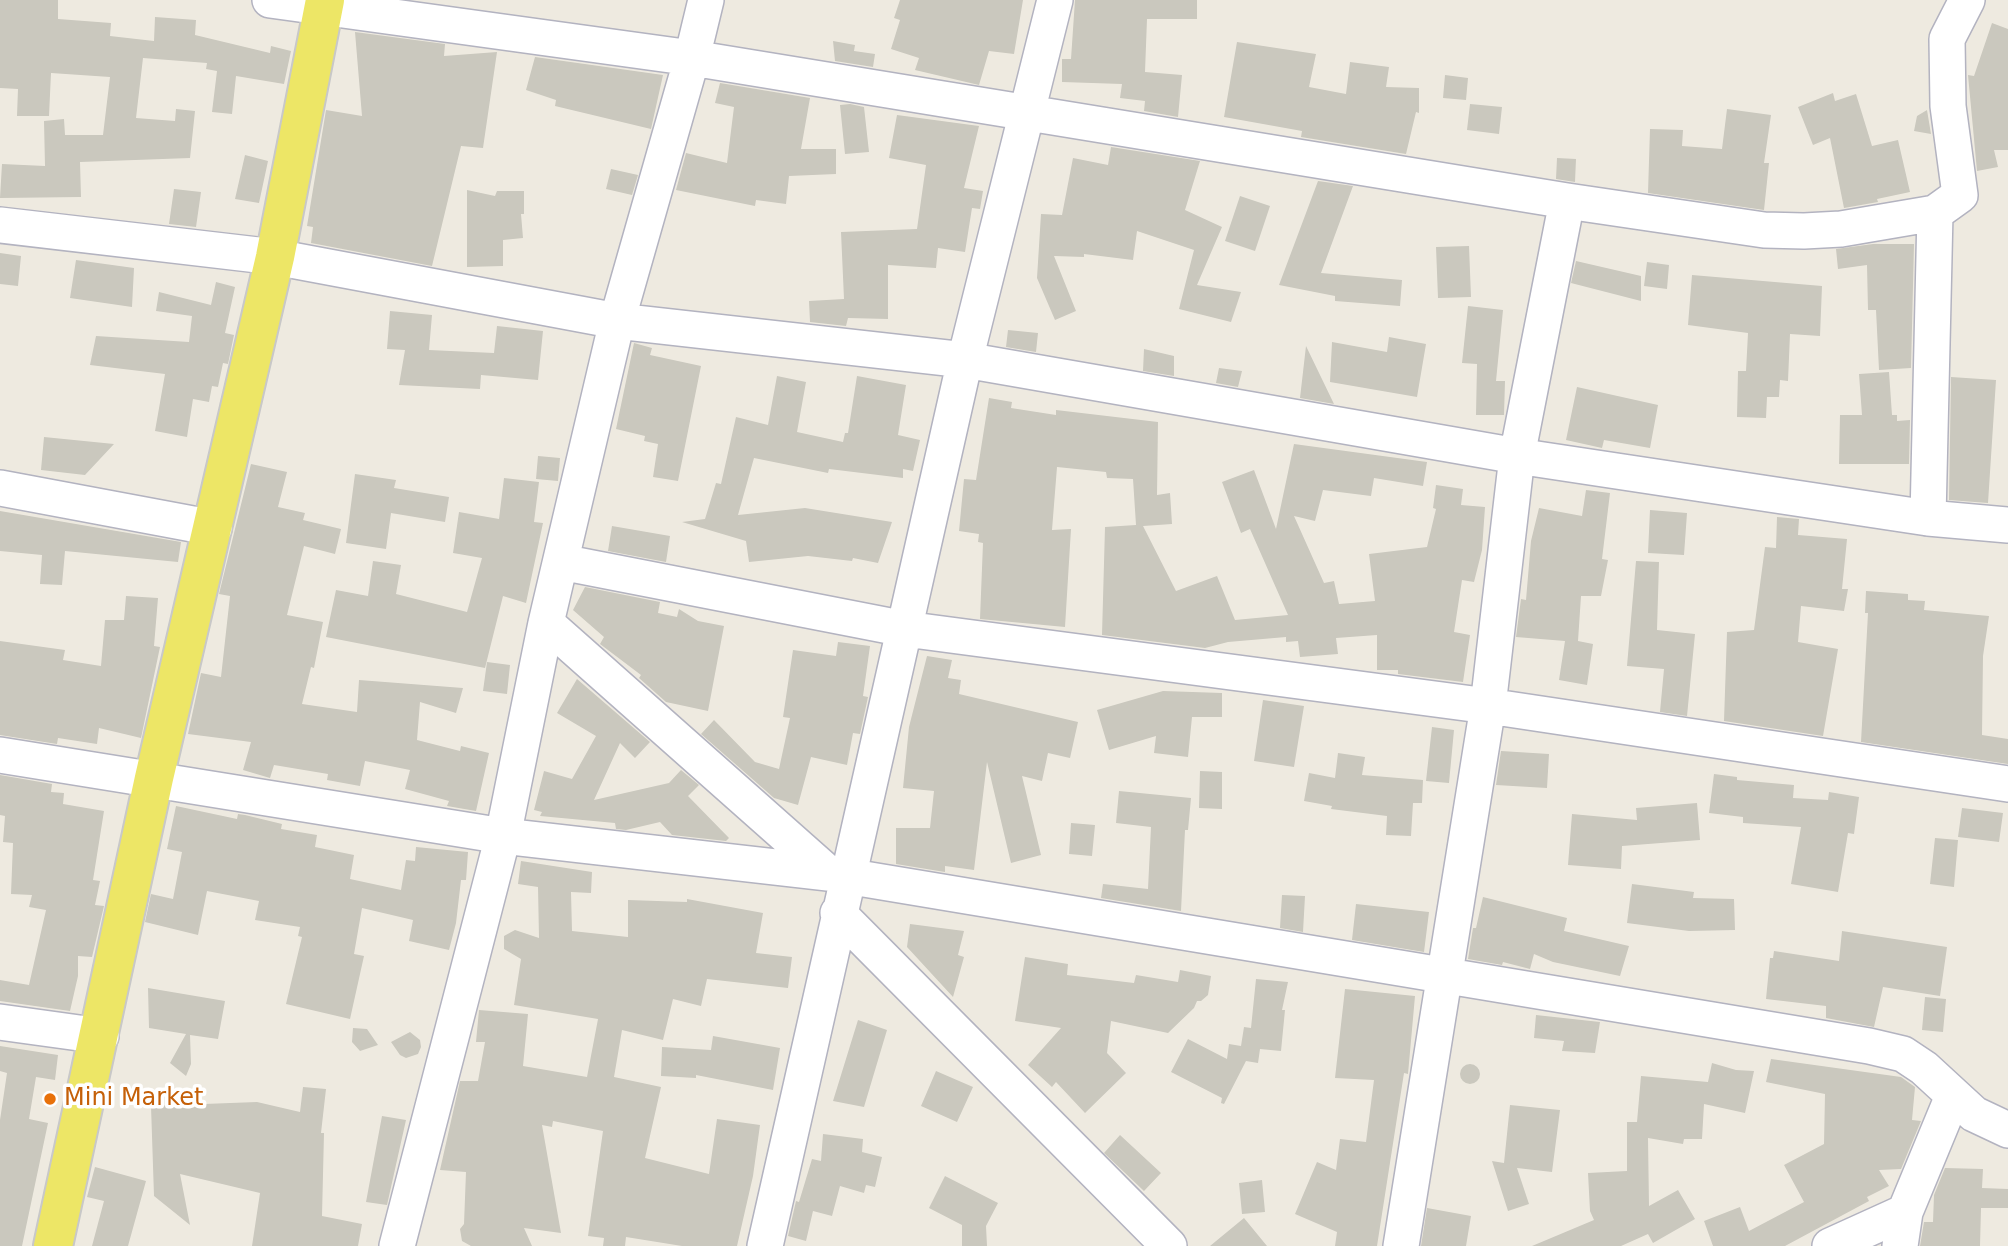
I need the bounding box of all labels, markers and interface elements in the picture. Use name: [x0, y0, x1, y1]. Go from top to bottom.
place label: Mini Market: [64, 1085, 203, 1113]
marker: Mini Market: [42, 1091, 58, 1107]

